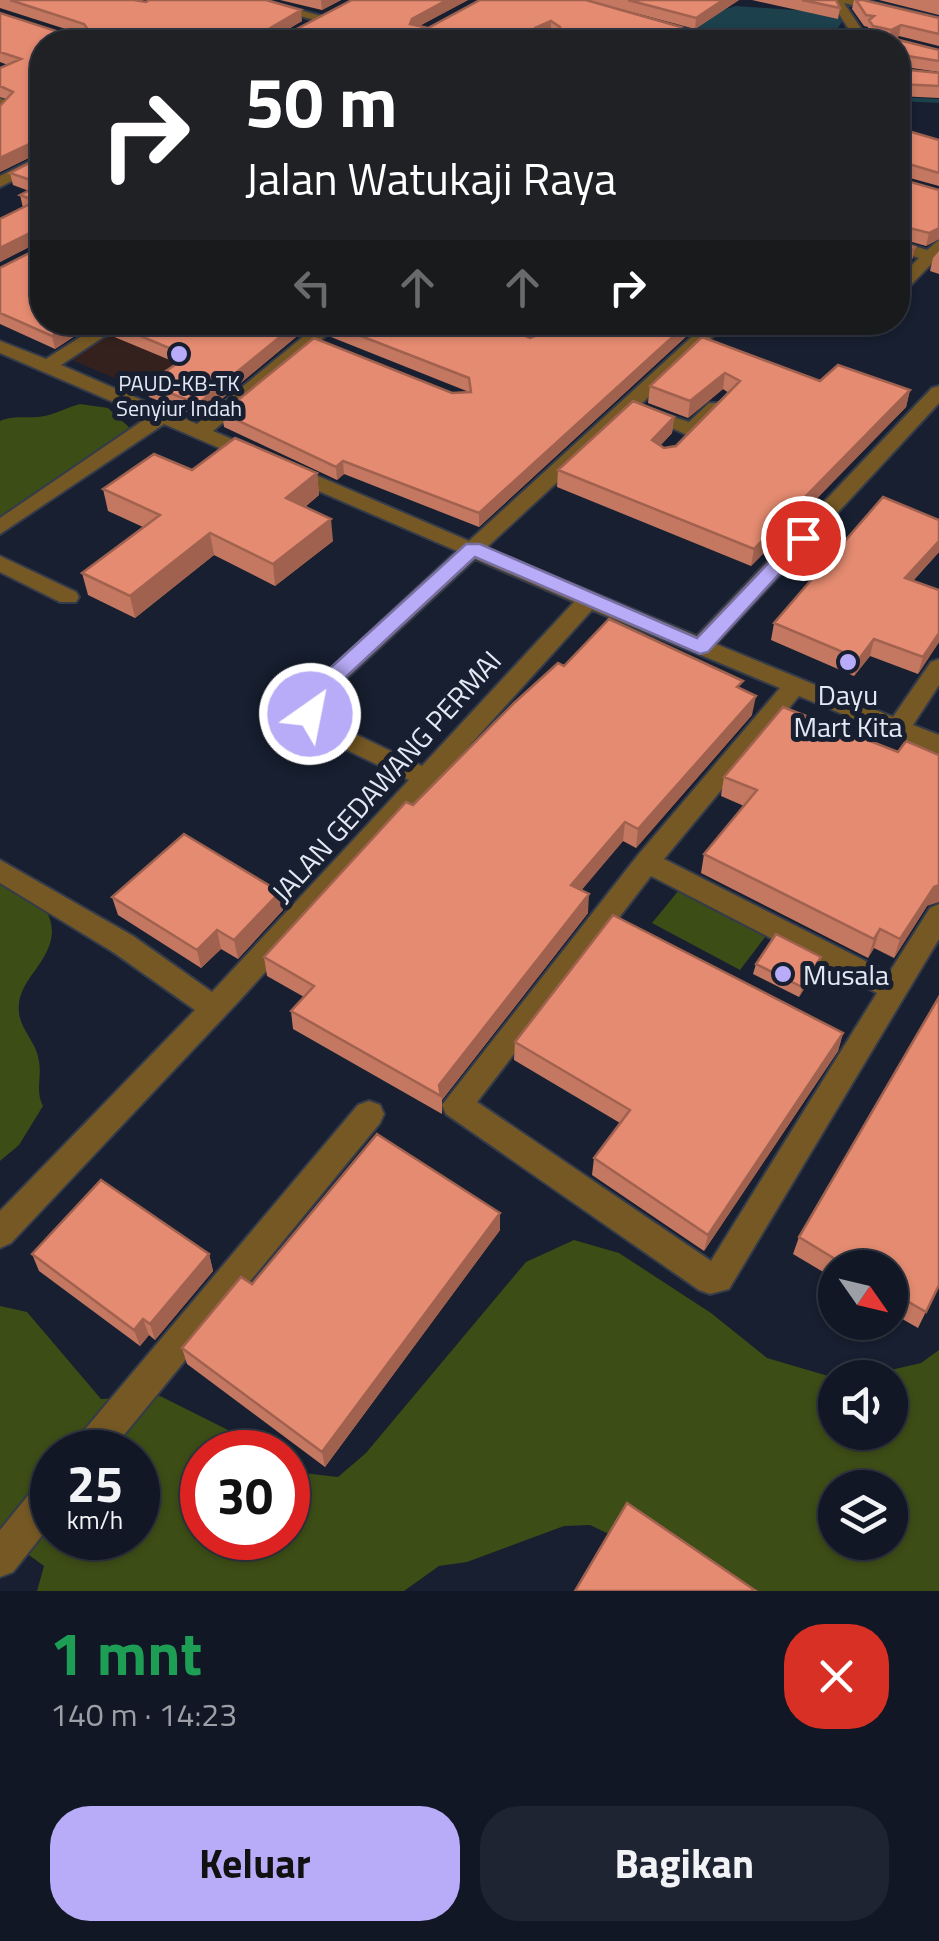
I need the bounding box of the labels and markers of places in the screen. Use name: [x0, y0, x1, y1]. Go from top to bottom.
marker: PAUD-KB-TK Senyiur Indah: [168, 343, 190, 365]
place label: PAUD-KB-TK Senyiur Indah: [116, 366, 242, 425]
pin: [761, 496, 846, 581]
marker: Dayu Mart Kita: [837, 651, 859, 673]
place label: Dayu Mart Kita: [793, 673, 903, 748]
place label: Musala: [803, 953, 889, 996]
marker: Musala: [772, 963, 794, 985]

